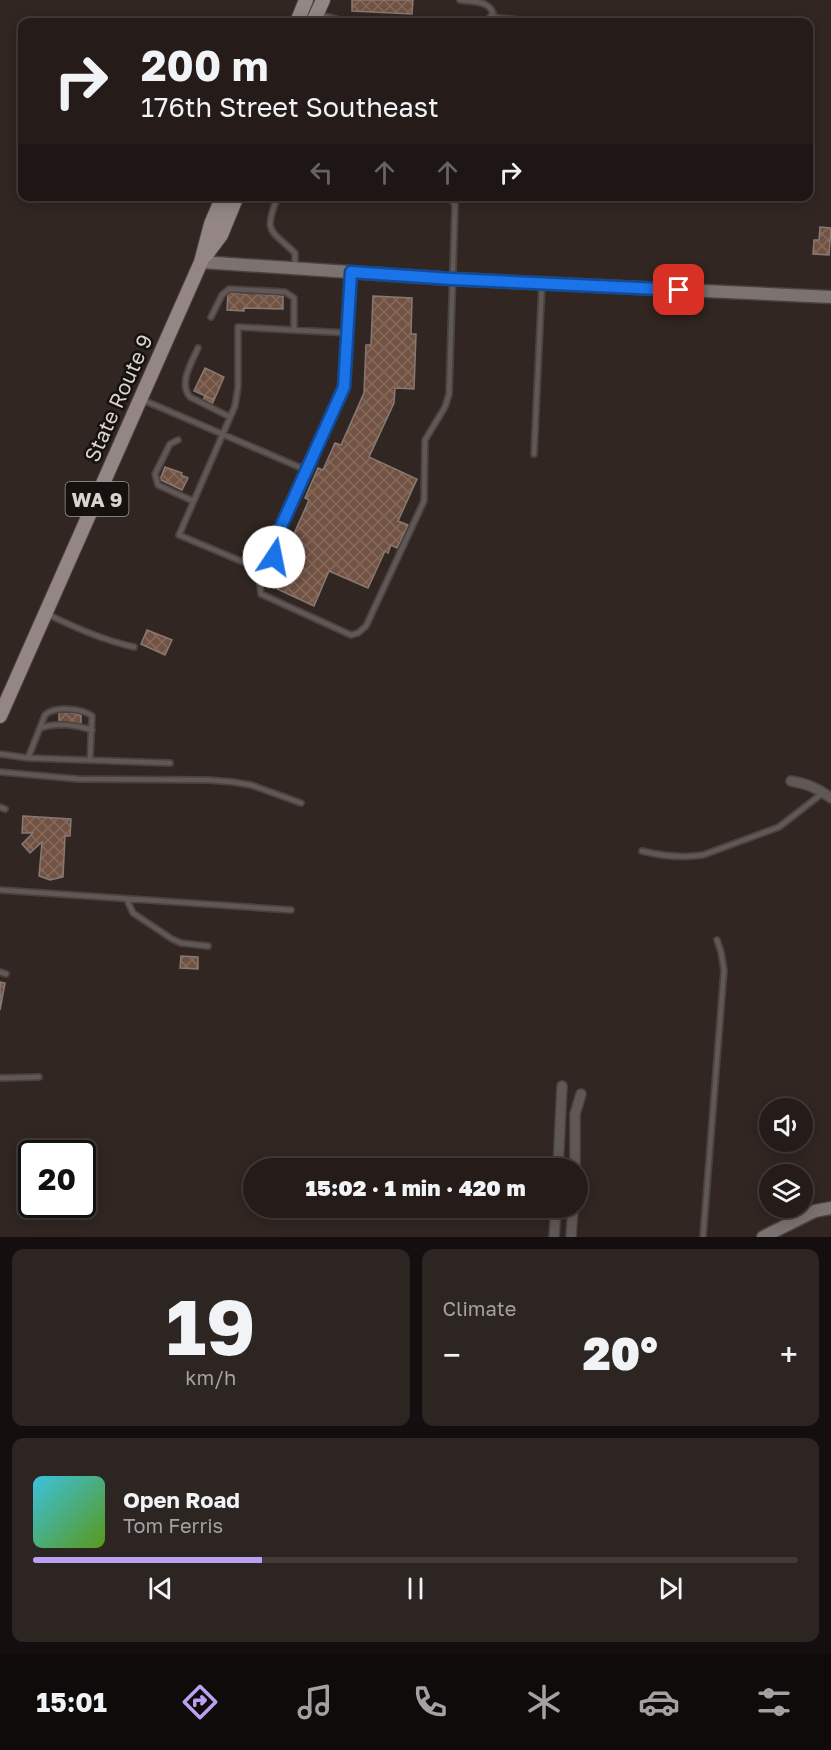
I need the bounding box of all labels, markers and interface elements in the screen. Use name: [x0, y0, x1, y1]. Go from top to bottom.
text: 200 m: [141, 40, 268, 90]
icon: right: [42, 42, 120, 120]
text: 176th Street Southeast: [141, 91, 439, 123]
icon: left: [305, 156, 338, 189]
icon: ahead: [368, 156, 401, 189]
icon: ahead: [431, 156, 464, 189]
icon: right: [494, 156, 527, 189]
pin: [653, 264, 704, 315]
icon: arrive: [662, 273, 695, 306]
street label: State Route 9: [78, 330, 158, 466]
road number: WA 9: [66, 482, 128, 516]
position arrow: [242, 525, 306, 589]
map controls: [759, 1098, 813, 1218]
button: sound: [759, 1098, 813, 1152]
speed limit sign: 20: [18, 1140, 96, 1218]
button: layers: [759, 1164, 813, 1218]
text: 15:02 · 1 min · 420 m: [305, 1174, 526, 1201]
text: 19: [166, 1279, 256, 1372]
text: Climate: [443, 1296, 516, 1320]
text: 20°: [583, 1326, 658, 1380]
text: −: [443, 1335, 461, 1374]
text: +: [780, 1335, 798, 1374]
text: km/h: [185, 1365, 236, 1389]
text: Open Road: [123, 1486, 240, 1513]
text: Tom Ferris: [123, 1513, 223, 1537]
icon: previous: [144, 1572, 177, 1605]
icon: pause: [399, 1572, 432, 1605]
icon: next: [654, 1572, 687, 1605]
icon: directions: [179, 1681, 221, 1723]
icon: music: [294, 1681, 336, 1723]
icon: phone: [409, 1681, 451, 1723]
icon: climate: [523, 1681, 565, 1723]
icon: car: [638, 1681, 680, 1723]
icon: filters: [753, 1681, 795, 1723]
text: 15:01: [36, 1686, 107, 1718]

